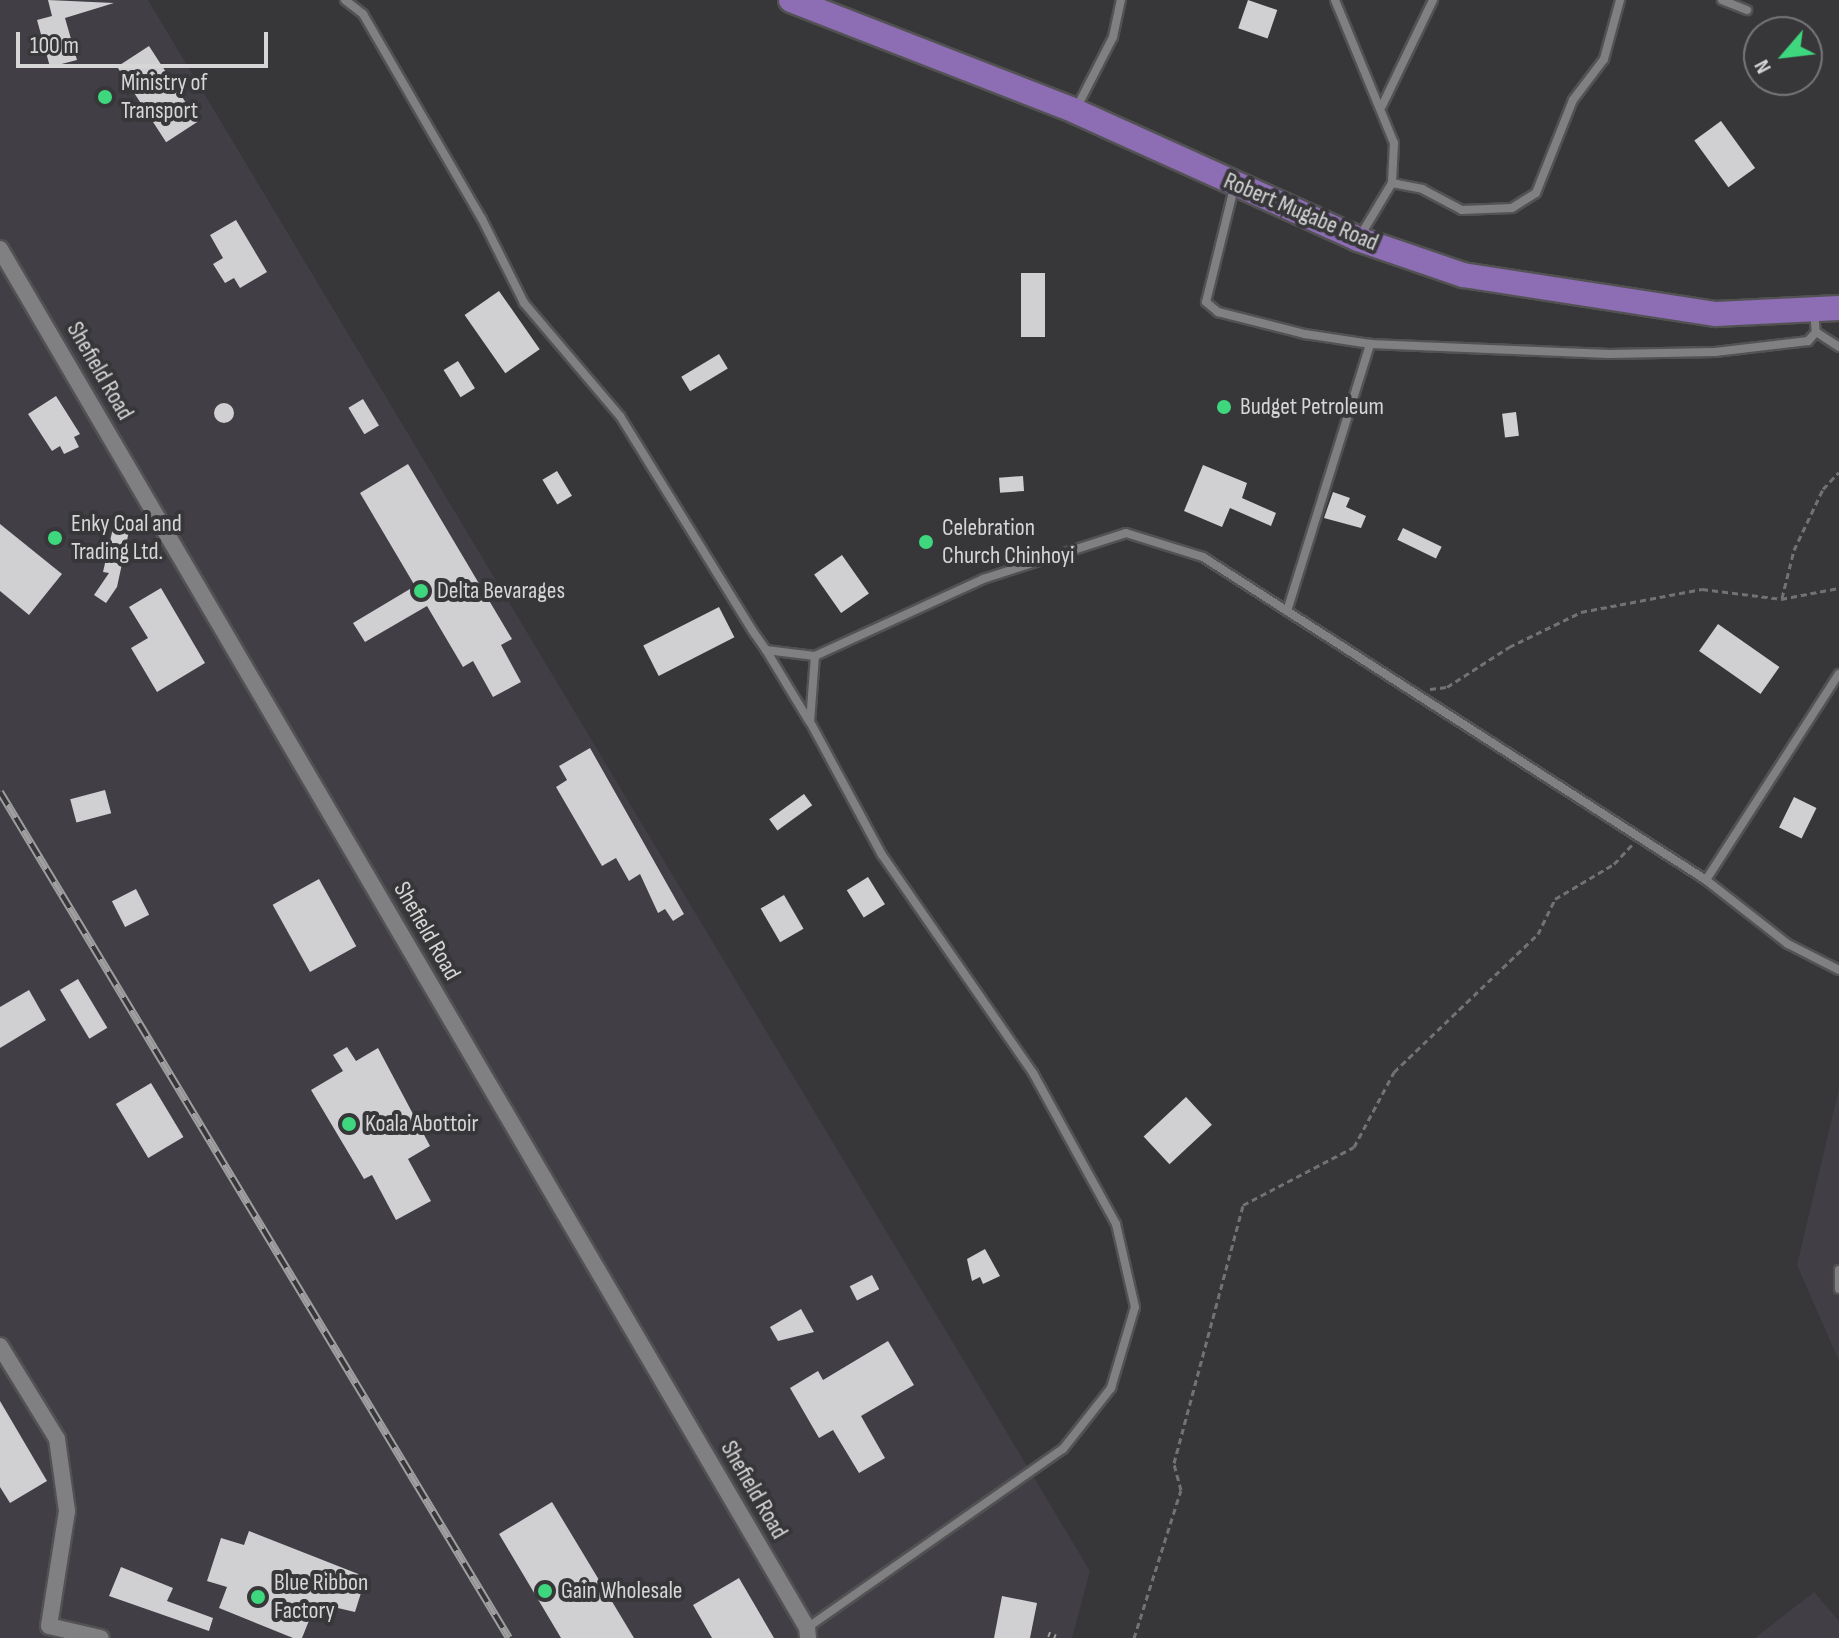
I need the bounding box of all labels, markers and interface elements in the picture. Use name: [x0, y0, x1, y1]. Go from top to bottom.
scale bar: [20, 16, 272, 66]
north arrow: [1743, 16, 1823, 96]
text: 100 m: [30, 31, 79, 60]
text: N: [1748, 55, 1778, 78]
place label: Ministry of Transport: [121, 69, 207, 125]
marker: Ministry of Transport: [96, 88, 114, 106]
street label: Robert Mugabe Road: [1219, 167, 1383, 257]
street label: Shefield Road: [60, 317, 140, 425]
place label: Budget Petroleum: [1240, 393, 1384, 421]
marker: Budget Petroleum: [1215, 398, 1233, 416]
place label: Enky Coal and Trading Ltd.: [71, 510, 182, 566]
place label: Celebration Church Chinhoyi: [942, 514, 1075, 570]
marker: Enky Coal and Trading Ltd.: [46, 529, 64, 547]
marker: Celebration Church Chinhoyi: [917, 533, 935, 551]
place label: Delta Bevarages: [437, 577, 565, 605]
marker: Delta Bevarages: [412, 582, 430, 600]
street label: Shefield Road: [387, 877, 467, 985]
place label: Koala Abottoir: [365, 1110, 478, 1138]
marker: Koala Abottoir: [340, 1115, 358, 1133]
street label: Shefield Road: [714, 1436, 794, 1544]
place label: Blue Ribbon Factory: [274, 1569, 368, 1625]
place label: Gain Wholesale: [561, 1577, 682, 1605]
marker: Gain Wholesale: [536, 1582, 554, 1600]
marker: Blue Ribbon Factory: [249, 1588, 267, 1606]

